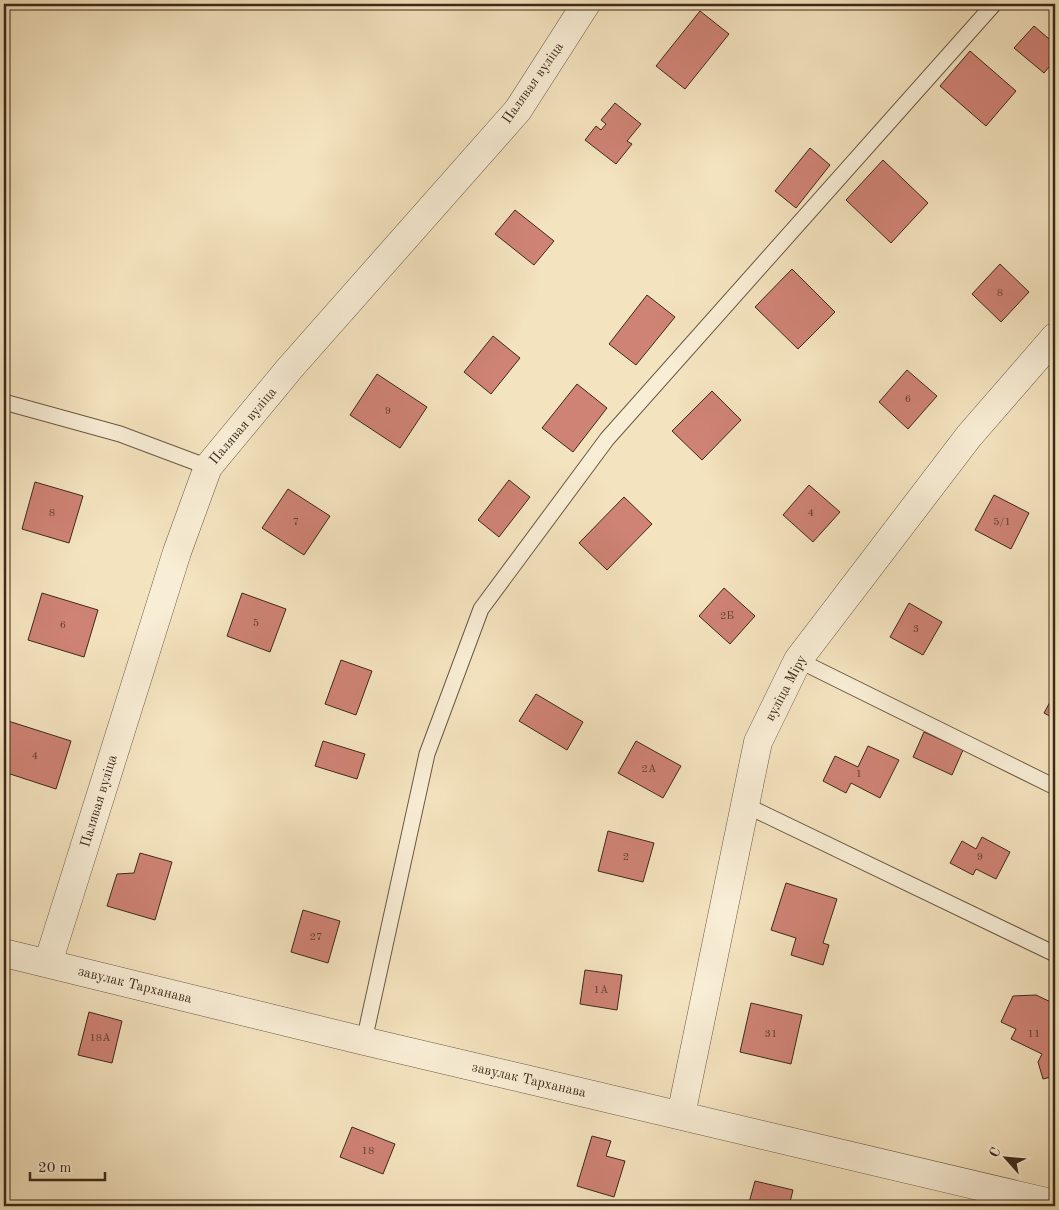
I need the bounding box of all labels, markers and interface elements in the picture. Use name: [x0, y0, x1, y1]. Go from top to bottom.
street label: Палявая вуліца: [500, 40, 566, 126]
house number: 8: [997, 288, 1003, 299]
street label: Палявая вуліца: [207, 385, 279, 467]
house number: 6: [905, 394, 911, 405]
house number: 9: [385, 406, 391, 417]
house number: 8: [49, 508, 55, 519]
house number: 4: [808, 508, 814, 519]
house number: 7: [293, 517, 299, 528]
house number: 5/1: [993, 517, 1011, 528]
house number: 2Б: [720, 611, 734, 622]
house number: 5: [253, 618, 259, 629]
house number: 6: [60, 620, 66, 631]
house number: 3: [913, 624, 919, 635]
street label: вуліца Міру: [763, 652, 809, 723]
house number: 4: [32, 751, 38, 762]
street label: Палявая вуліца: [78, 753, 120, 849]
house number: 2А: [642, 764, 657, 775]
house number: 1: [856, 769, 862, 780]
house number: 2: [623, 852, 629, 863]
house number: 9: [977, 852, 983, 863]
house number: 27: [310, 932, 322, 943]
street label: завулак Тарханава: [77, 964, 193, 1006]
house number: 1А: [594, 985, 609, 996]
house number: 31: [765, 1029, 777, 1040]
house number: 11: [1028, 1029, 1040, 1040]
house number: 18А: [89, 1033, 111, 1044]
street label: завулак Тарханава: [471, 1060, 588, 1100]
north arrow: [982, 1132, 1032, 1182]
text: С: [987, 1145, 1004, 1160]
house number: 18: [362, 1146, 374, 1157]
scale bar: [30, 1150, 105, 1182]
text: 20 m: [38, 1161, 72, 1176]

